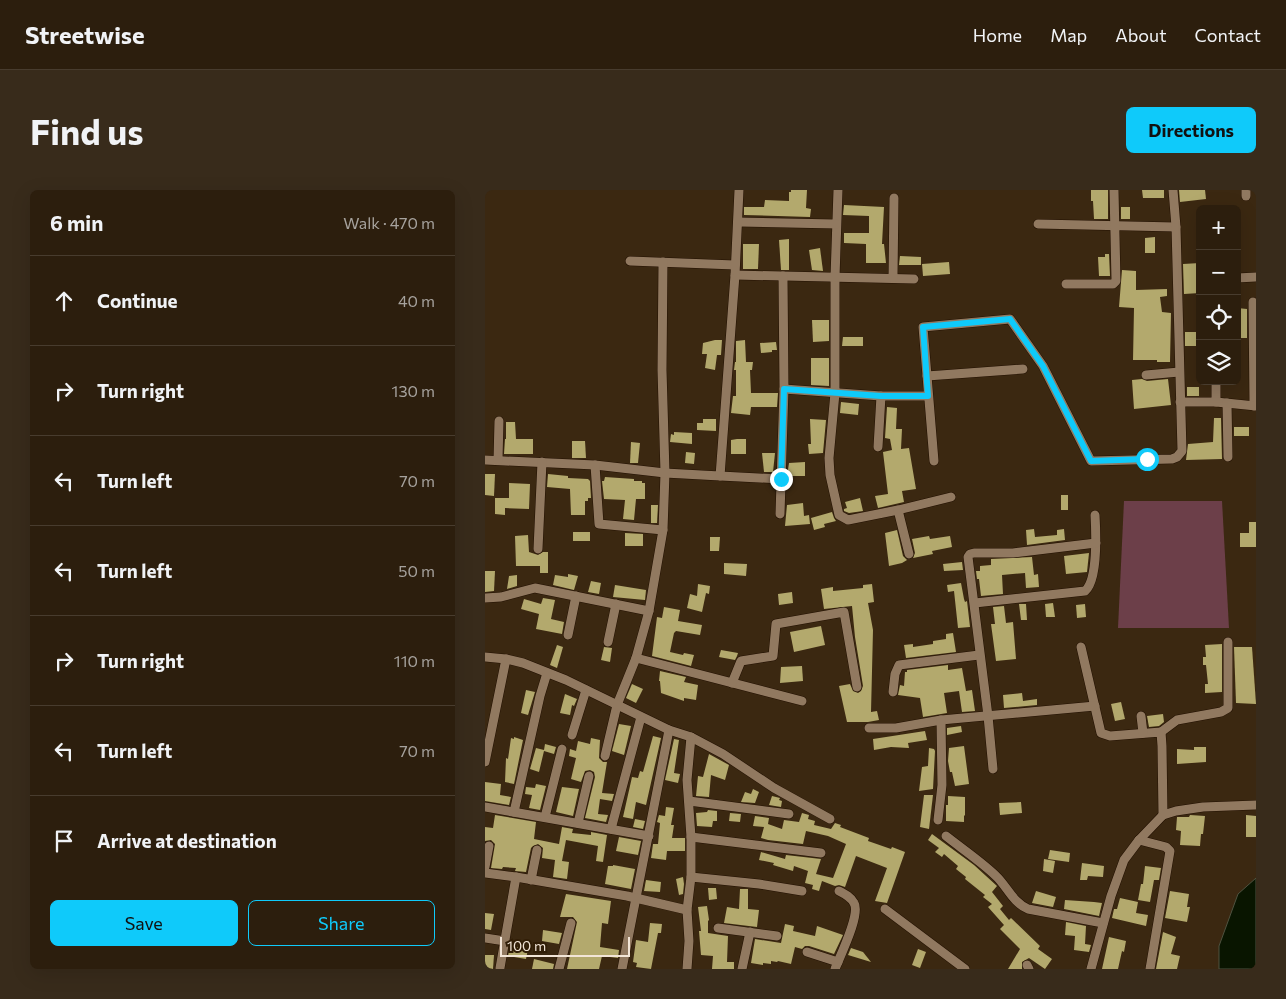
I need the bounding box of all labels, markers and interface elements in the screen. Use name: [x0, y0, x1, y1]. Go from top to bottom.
text: Streetwise: [25, 20, 145, 49]
text: Home: [973, 24, 1022, 46]
text: Map: [1050, 24, 1087, 46]
text: About: [1115, 24, 1167, 46]
text: Contact: [1195, 24, 1261, 46]
button: Directions: [1126, 107, 1256, 153]
text: Find us: [30, 109, 144, 152]
map controls: [1196, 205, 1241, 385]
button: +: [1196, 205, 1241, 250]
text: 6 min: [50, 210, 103, 235]
text: Walk · 470 m: [343, 213, 435, 232]
button: −: [1196, 250, 1241, 295]
icon: ahead: [50, 287, 78, 315]
text: Continue: [97, 289, 177, 312]
text: 40 m: [398, 291, 435, 310]
button: locate: [1196, 295, 1241, 340]
button: layers: [1196, 340, 1241, 385]
icon: right: [50, 377, 78, 405]
text: Turn right: [97, 379, 184, 402]
text: 130 m: [392, 381, 435, 400]
route start: [1136, 448, 1159, 471]
icon: left: [50, 467, 78, 495]
route end: [770, 468, 793, 491]
text: Turn left: [97, 469, 172, 492]
text: 70 m: [399, 471, 435, 490]
icon: left: [50, 557, 78, 585]
text: Turn left: [97, 559, 172, 582]
text: 50 m: [398, 561, 435, 580]
icon: right: [50, 647, 78, 675]
text: Turn right: [97, 649, 184, 672]
text: 110 m: [394, 651, 435, 670]
icon: left: [50, 737, 78, 765]
text: Turn left: [97, 739, 172, 762]
text: 70 m: [399, 741, 435, 760]
icon: arrive: [50, 827, 78, 855]
text: Arrive at destination: [97, 829, 277, 852]
button: Save: [50, 900, 238, 946]
button: Share: [248, 900, 435, 946]
scale bar: [500, 934, 630, 957]
text: 100 m: [507, 937, 546, 954]

